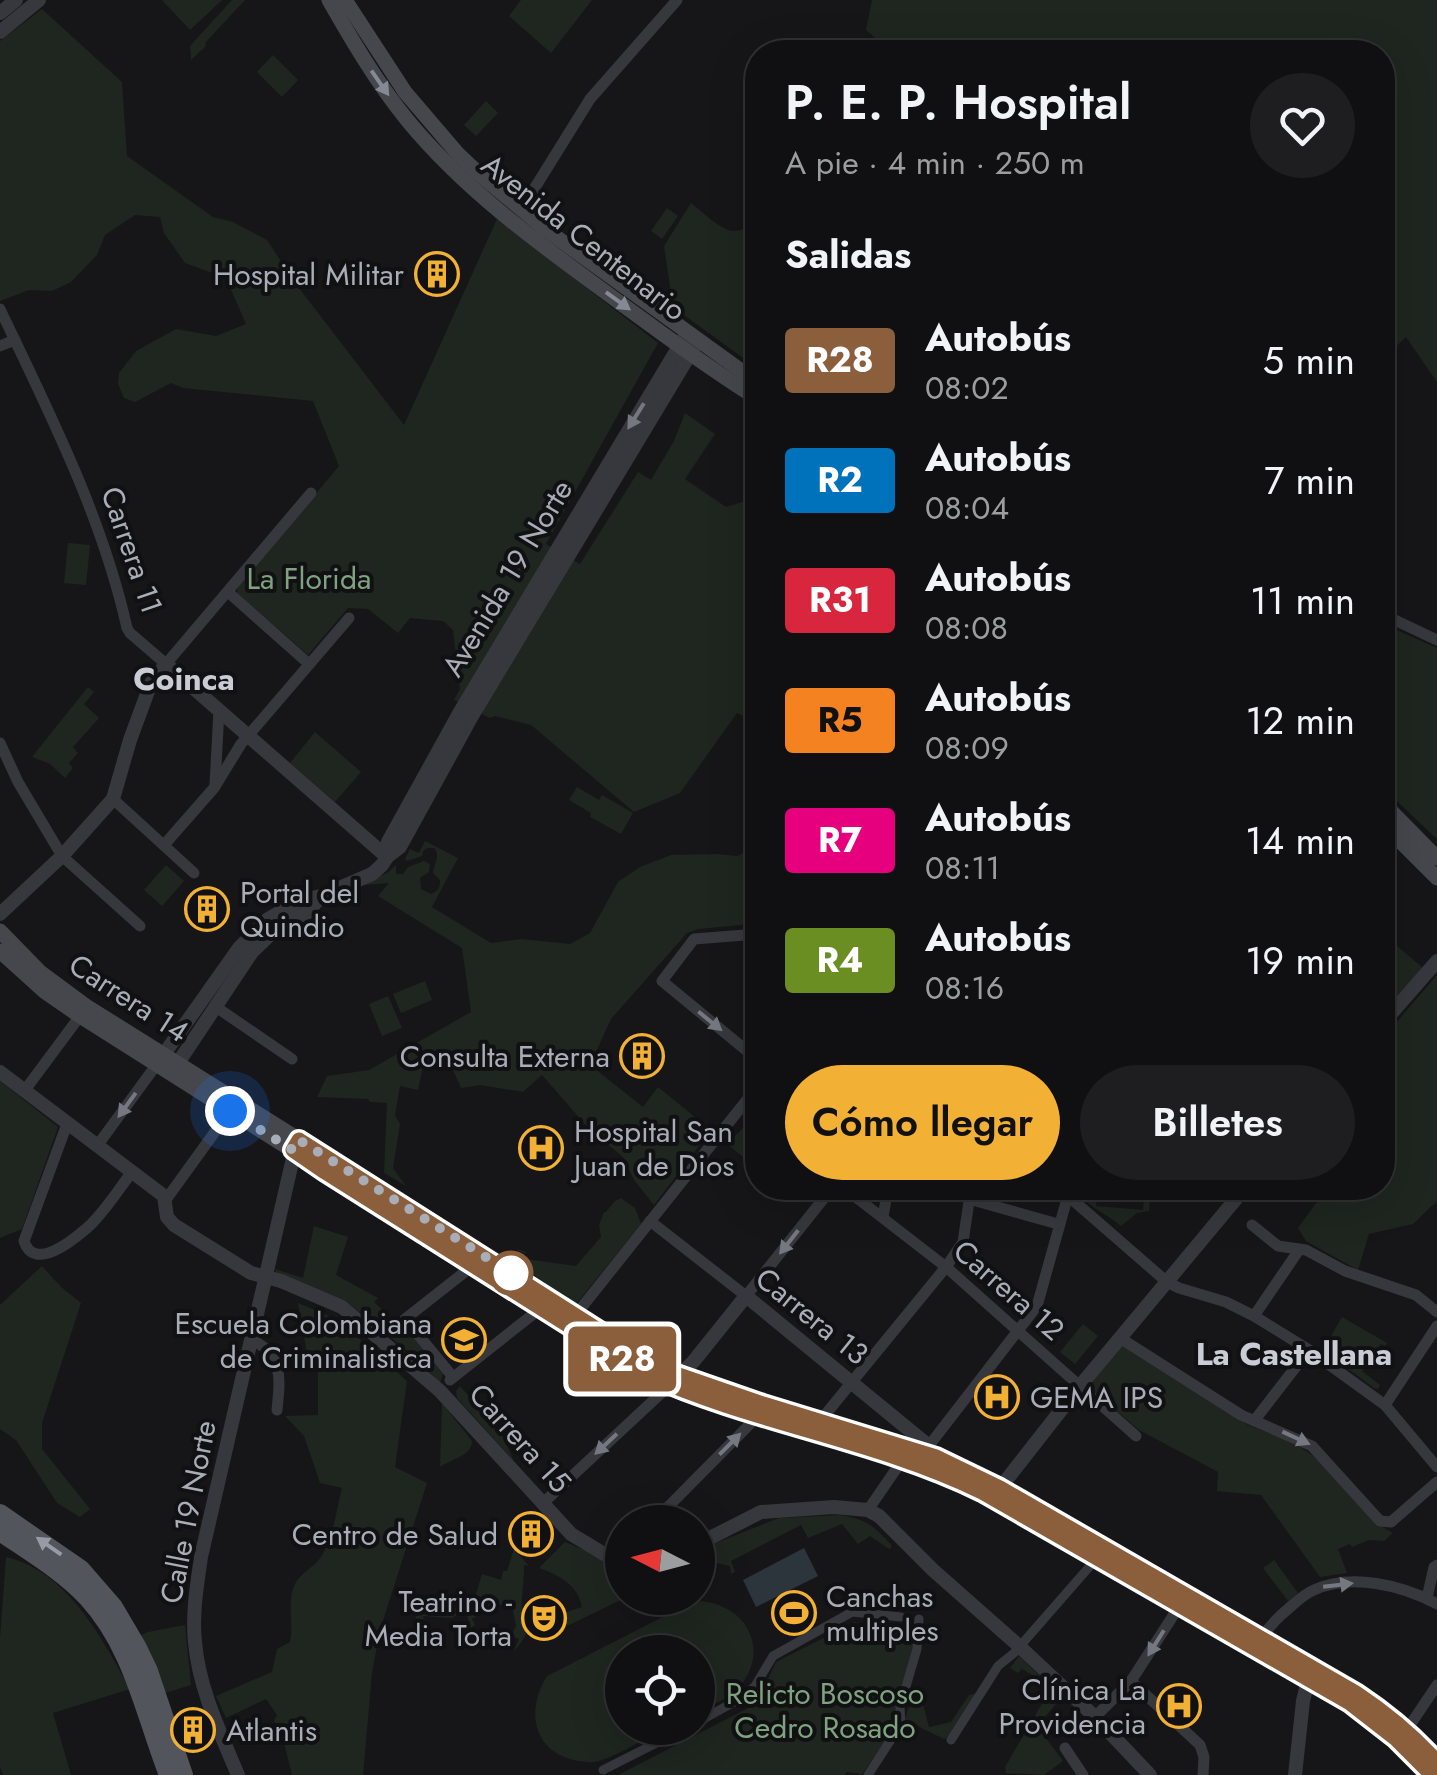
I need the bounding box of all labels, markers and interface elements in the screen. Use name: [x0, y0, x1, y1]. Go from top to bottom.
text: P. E. P. Hospital: [785, 68, 1131, 137]
one-way arrow: [369, 70, 389, 97]
button: heart: [1250, 73, 1355, 178]
text: A pie · 4 min · 250 m: [785, 140, 1085, 186]
street label: Avenida Centenario: [472, 143, 696, 331]
text: Salidas: [785, 227, 911, 282]
building icon: Hospital Militar: [414, 251, 460, 297]
place label: Hospital Militar: [213, 253, 405, 296]
one-way arrow: [605, 291, 631, 311]
text: Autobús: [925, 310, 1071, 365]
text: 5 min: [1263, 333, 1355, 388]
text: R28: [806, 335, 874, 385]
text: 08:02: [925, 365, 1009, 411]
one-way arrow: [627, 402, 645, 430]
text: Autobús: [925, 430, 1071, 485]
text: 7 min: [1264, 453, 1355, 508]
text: R2: [817, 455, 863, 505]
street label: Avenida 19 Norte: [431, 471, 583, 685]
street label: Carrera 11: [90, 481, 174, 619]
text: 08:04: [925, 485, 1009, 531]
text: Autobús: [925, 550, 1071, 605]
park label: La Florida: [247, 557, 371, 600]
text: 11 min: [1250, 573, 1355, 628]
text: R31: [809, 575, 871, 625]
text: 08:08: [925, 605, 1008, 651]
district label: Coinca: [133, 656, 235, 702]
text: Autobús: [925, 670, 1071, 725]
text: 12 min: [1245, 693, 1355, 748]
text: R5: [817, 695, 863, 745]
text: 08:09: [925, 725, 1009, 771]
text: Autobús: [925, 790, 1071, 845]
text: 14 min: [1245, 813, 1355, 868]
text: R7: [818, 815, 862, 865]
text: 08:11: [925, 845, 1000, 891]
place label: Portal del Quindio: [240, 871, 359, 948]
building icon: Portal del Quindio: [184, 886, 230, 932]
text: Autobús: [925, 910, 1071, 965]
text: 19 min: [1245, 933, 1355, 988]
text: R4: [816, 935, 864, 985]
street label: Carrera 14: [61, 943, 197, 1053]
text: 08:16: [925, 965, 1004, 1011]
one-way arrow: [697, 1010, 722, 1031]
building icon: Consulta Externa: [619, 1033, 665, 1079]
place label: Consulta Externa: [400, 1035, 610, 1078]
button: Cómo llegar: [785, 1065, 1060, 1180]
button: Billetes: [1080, 1065, 1355, 1180]
your location: [205, 1086, 255, 1136]
one-way arrow: [118, 1092, 138, 1118]
place label: Hospital San Juan de Dios: [570, 1110, 734, 1187]
hospital icon: Hospital San Juan de Dios: [518, 1125, 564, 1171]
one-way arrow: [779, 1229, 800, 1255]
street label: Carrera 12: [944, 1230, 1074, 1350]
unlabelled marker: [490, 1252, 532, 1294]
street label: Carrera 13: [746, 1257, 878, 1375]
place label: Escuela Colombiana de Criminalistica: [174, 1302, 432, 1379]
school or university icon: Escuela Colombiana de Criminalistica: [441, 1317, 487, 1363]
line badge: R28: [564, 1326, 680, 1392]
district label: La Castellana: [1196, 1331, 1392, 1377]
text: R28: [588, 1334, 656, 1384]
street label: Carrera 15: [459, 1374, 581, 1502]
hospital icon: GEMA IPS: [974, 1374, 1020, 1420]
place label: GEMA IPS: [1030, 1376, 1163, 1419]
street label: Calle 19 Norte: [149, 1417, 227, 1607]
one-way arrow: [1281, 1430, 1311, 1446]
one-way arrow: [594, 1432, 618, 1455]
one-way arrow: [718, 1432, 742, 1456]
north arrow: [605, 1505, 715, 1615]
map controls: [605, 1505, 715, 1745]
building icon: Centro de Salud: [508, 1511, 554, 1557]
place label: Centro de Salud: [292, 1513, 498, 1556]
one-way arrow: [36, 1537, 62, 1556]
place label: Canchas multiples: [826, 1575, 939, 1652]
one-way arrow: [1323, 1577, 1354, 1593]
place label: Teatrino - Media Torta: [365, 1580, 513, 1657]
sports icon: Canchas multiples: [771, 1590, 817, 1636]
theatre icon: Teatrino - Media Torta: [521, 1595, 567, 1641]
one-way arrow: [1147, 1629, 1165, 1657]
button: locate: [605, 1635, 715, 1745]
place label: Clínica La Providencia: [999, 1668, 1146, 1745]
park label: Relicto Boscoso Cedro Rosado: [726, 1672, 924, 1749]
hospital icon: Clínica La Providencia: [1156, 1683, 1202, 1729]
building icon: Atlantis: [170, 1707, 216, 1753]
place label: Atlantis: [226, 1709, 317, 1752]

